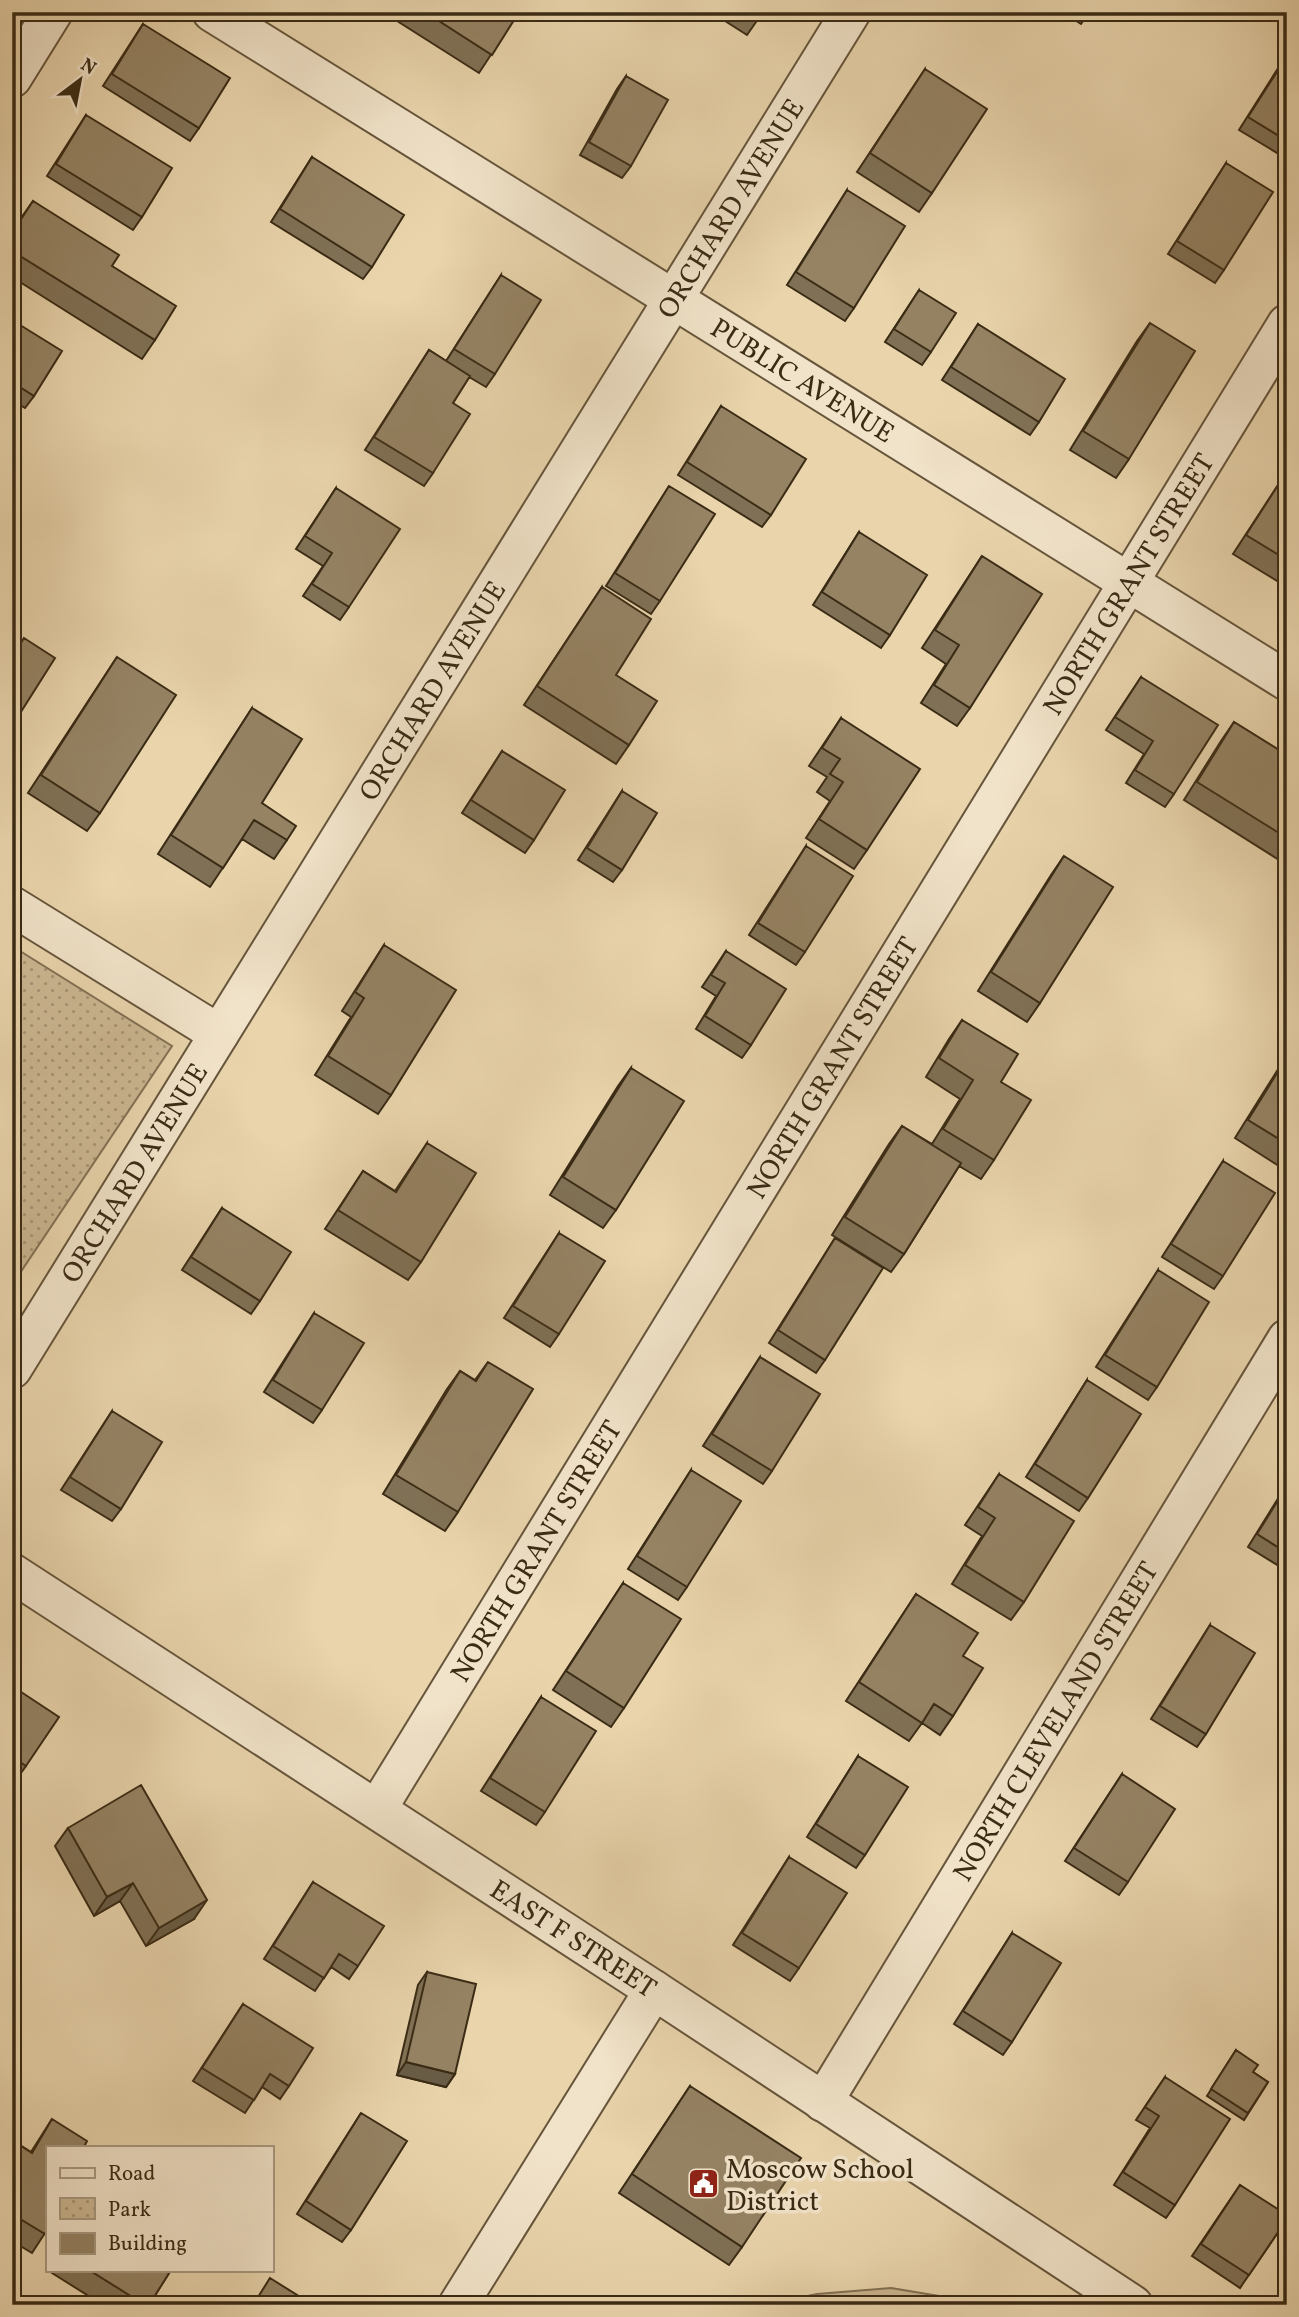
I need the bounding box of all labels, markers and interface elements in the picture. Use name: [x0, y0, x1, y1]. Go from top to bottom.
north arrow: [46, 46, 116, 116]
text: N: [75, 53, 101, 82]
street label: ORCHARD AVENUE: [649, 92, 815, 327]
street label: PUBLIC AVENUE: [702, 310, 901, 454]
street label: NORTH GRANT STREET: [1035, 447, 1225, 723]
street label: ORCHARD AVENUE: [351, 574, 517, 809]
street label: NORTH GRANT STREET: [739, 930, 929, 1207]
street label: ORCHARD AVENUE: [53, 1056, 218, 1291]
street label: NORTH GRANT STREET: [442, 1414, 633, 1690]
street label: NORTH CLEVELAND STREET: [945, 1555, 1169, 1890]
street label: EAST F STREET: [481, 1871, 664, 2009]
legend: [46, 2146, 273, 2272]
place label: Moscow School District: [726, 2151, 914, 2222]
text: Road: [108, 2160, 155, 2189]
public building icon: Moscow School District: [686, 2167, 720, 2201]
text: Park: [108, 2196, 151, 2225]
text: Building: [108, 2230, 187, 2259]

